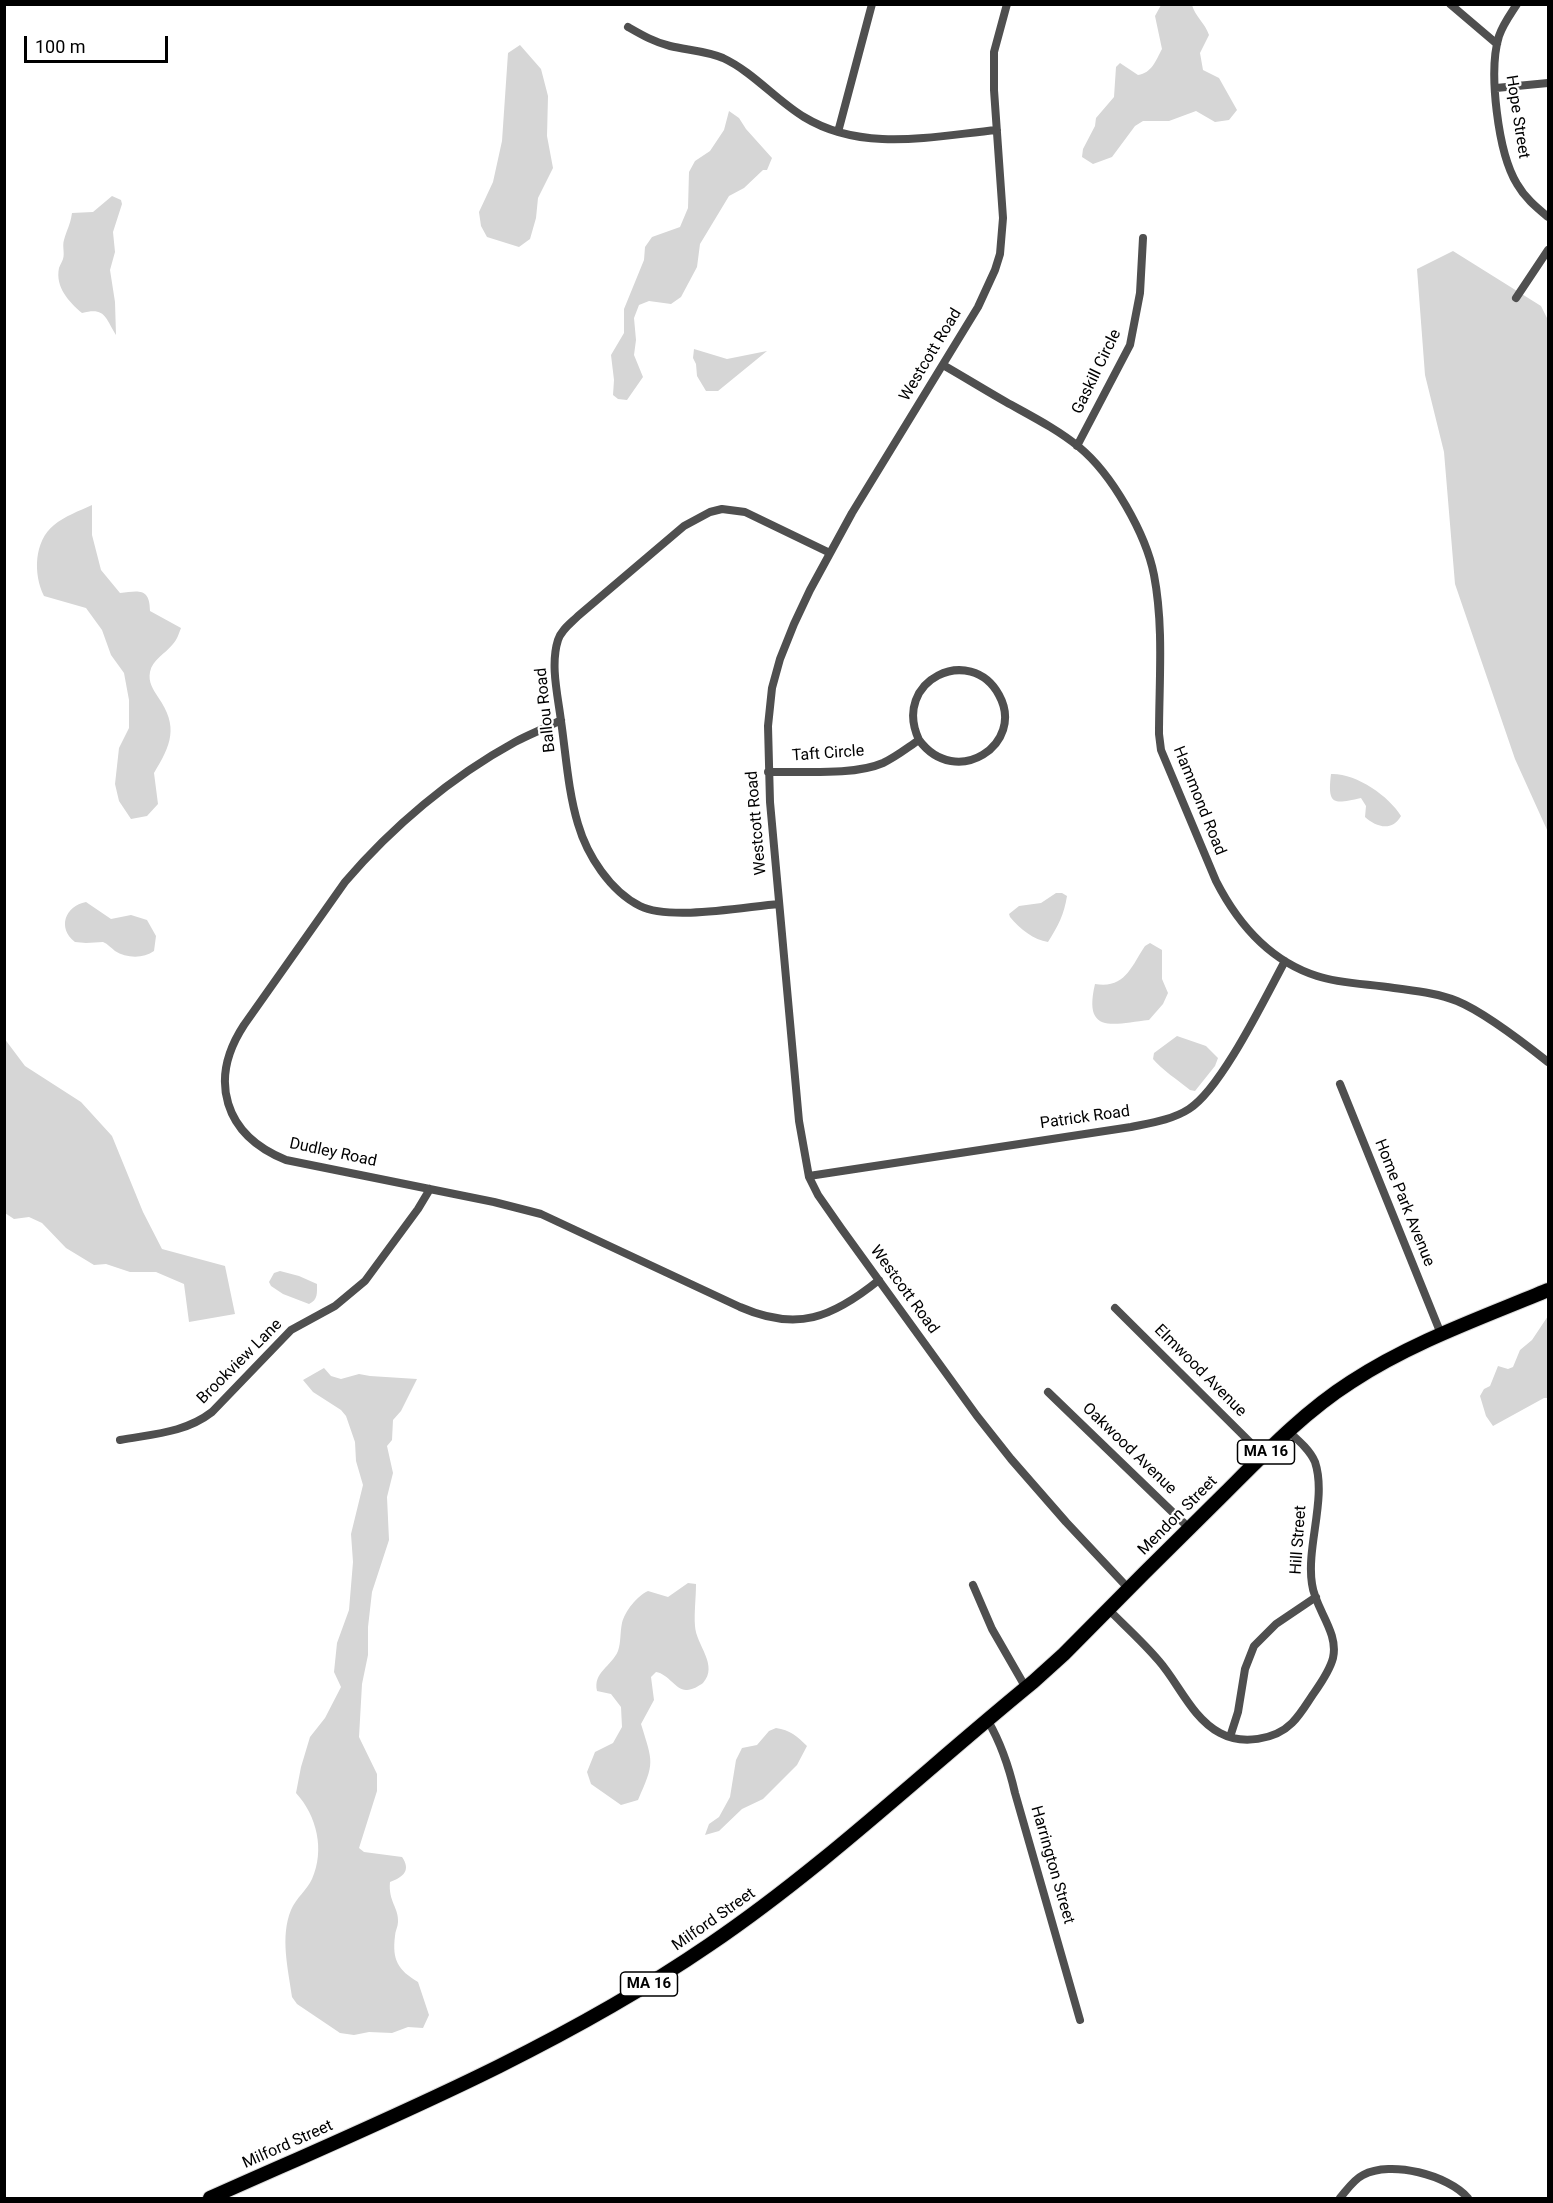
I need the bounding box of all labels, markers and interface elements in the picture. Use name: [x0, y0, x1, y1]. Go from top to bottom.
scale bar: [27, 24, 171, 62]
text: 100 m: [35, 36, 86, 57]
street label: Hope Street: [1501, 74, 1533, 160]
street label: Westcott Road: [896, 305, 966, 405]
street label: Gaskill Circle: [1068, 326, 1126, 418]
street label: Ballou Road: [532, 667, 560, 753]
street label: Taft Circle: [791, 742, 865, 766]
street label: Hammond Road: [1168, 744, 1230, 858]
street label: Westcott Road: [743, 770, 771, 876]
street label: Patrick Road: [1039, 1102, 1131, 1134]
street label: Dudley Road: [288, 1134, 378, 1172]
street label: Home Park Avenue: [1370, 1137, 1438, 1269]
street label: Westcott Road: [865, 1242, 943, 1338]
street label: Brookview Lane: [193, 1315, 287, 1409]
street label: Elmwood Avenue: [1150, 1321, 1250, 1421]
street label: Oakwood Avenue: [1078, 1399, 1180, 1499]
road number: MA 16: [1238, 1440, 1294, 1464]
street label: Mendon Street: [1134, 1472, 1222, 1560]
street label: Hill Street: [1287, 1505, 1311, 1575]
street label: Harrington Street: [1026, 1804, 1078, 1926]
street label: Milford Street: [669, 1884, 759, 1956]
road number: MA 16: [620, 1972, 678, 1996]
street label: Milford Street: [240, 2117, 336, 2173]

